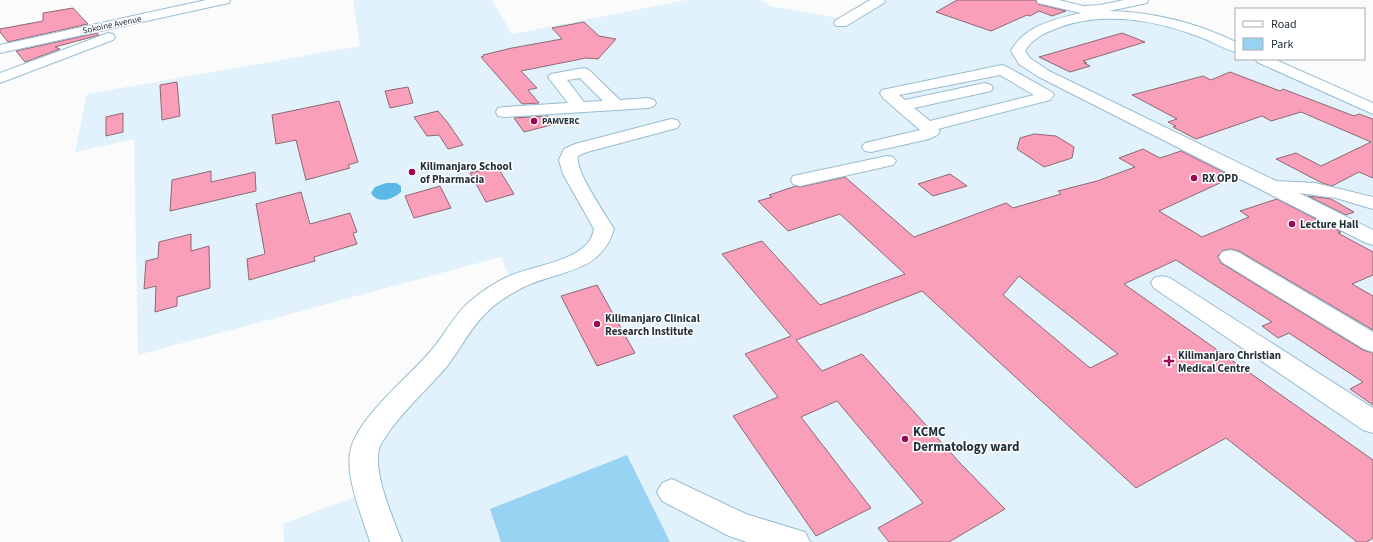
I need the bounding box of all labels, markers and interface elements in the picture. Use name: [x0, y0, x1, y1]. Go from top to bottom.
legend: [1235, 8, 1365, 60]
street label: Sokoine Avenue: [81, 12, 143, 38]
text: Road: [1271, 16, 1297, 33]
text: Park: [1271, 36, 1293, 53]
place label: PAMVERC: [542, 115, 580, 128]
marker: PAMVERC: [529, 116, 539, 126]
place label: Kilimanjaro School of Pharmacia: [420, 159, 513, 187]
marker: Kilimanjaro School of Pharmacia: [407, 167, 417, 177]
place label: RX OPD: [1202, 171, 1238, 186]
marker: RX OPD: [1189, 173, 1199, 183]
place label: Lecture Hall: [1300, 217, 1359, 232]
marker: Lecture Hall: [1287, 219, 1297, 229]
place label: Kilimanjaro Clinical Research Institute: [605, 311, 701, 339]
marker: Kilimanjaro Clinical Research Institute: [592, 319, 602, 329]
place label: Kilimanjaro Christian Medical Centre: [1178, 348, 1281, 376]
marker: Kilimanjaro Christian Medical Centre: [1163, 355, 1175, 367]
place label: KCMC Dermatology ward: [913, 423, 1019, 456]
marker: KCMC Dermatology ward: [900, 434, 910, 444]

